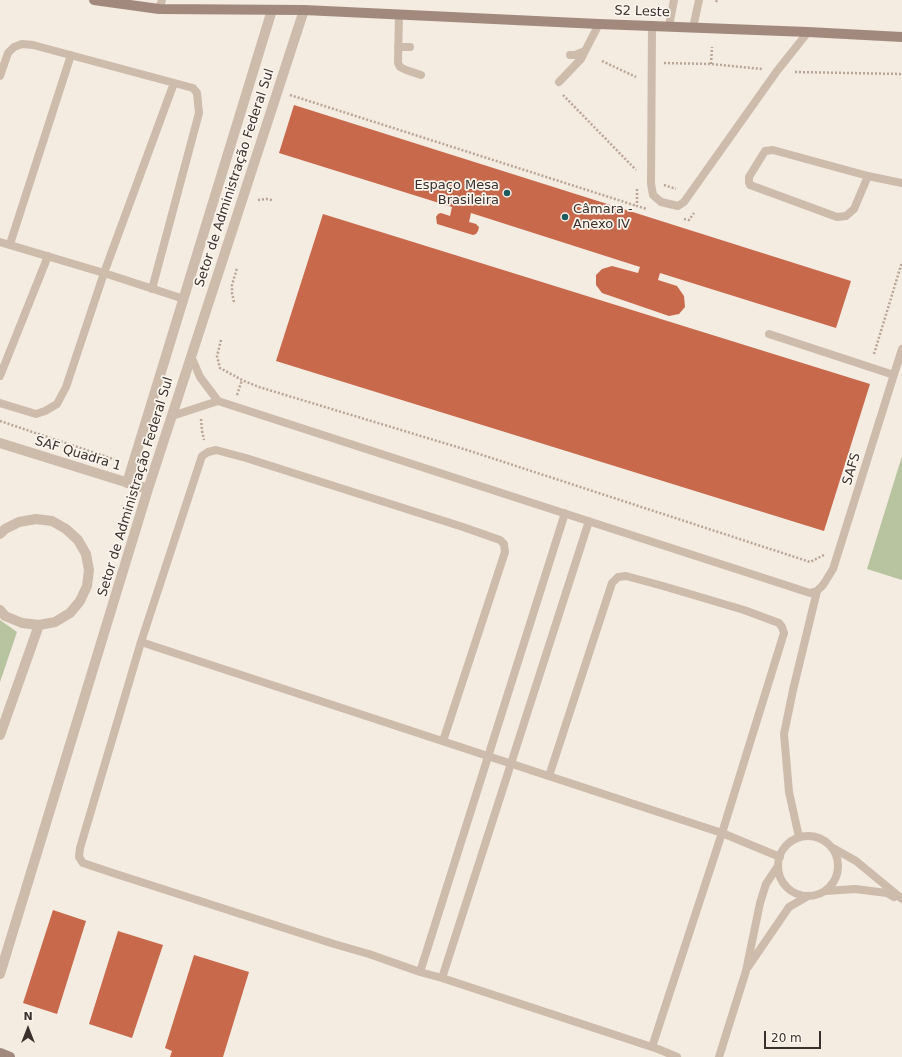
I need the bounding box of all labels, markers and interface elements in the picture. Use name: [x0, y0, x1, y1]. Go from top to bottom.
street label: S2 Leste: [614, 3, 670, 21]
street label: Setor de Administração Federal Sul: [192, 67, 278, 289]
place label: Espaço Mesa Brasileira: [415, 178, 499, 209]
marker: Espaço Mesa Brasileira: [502, 188, 512, 198]
place label: Câmara - Anexo IV: [573, 202, 633, 233]
marker: Câmara - Anexo IV: [560, 212, 570, 222]
street label: Setor de Administração Federal Sul: [95, 375, 177, 599]
street label: SAF Quadra 1: [33, 433, 123, 475]
street label: SAFS: [840, 451, 864, 487]
north arrow: [8, 1009, 48, 1049]
text: N: [23, 1010, 33, 1023]
scale bar: [766, 1023, 823, 1049]
text: 20 m: [771, 1031, 802, 1045]

